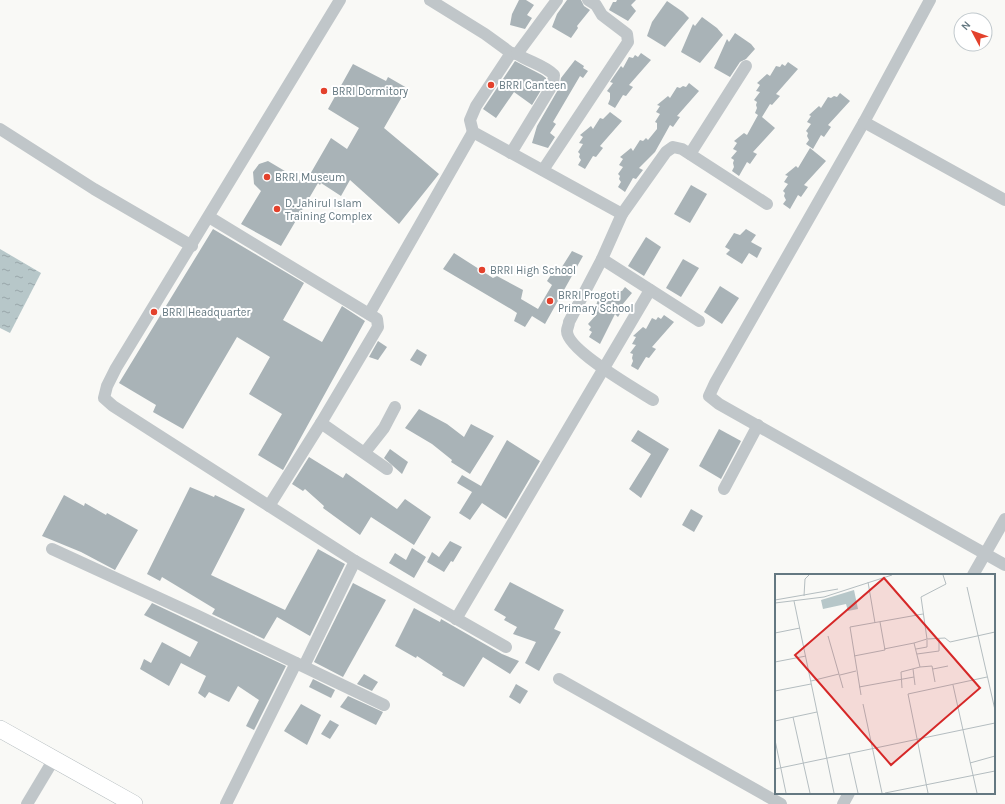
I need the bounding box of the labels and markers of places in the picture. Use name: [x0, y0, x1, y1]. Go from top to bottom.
place label: BRRI Canteen: [499, 79, 567, 92]
marker: BRRI Canteen: [486, 80, 496, 90]
place label: BRRI Dormitory: [332, 85, 408, 98]
marker: BRRI Dormitory: [319, 86, 329, 96]
place label: BRRI Museum: [275, 171, 345, 184]
marker: BRRI Museum: [262, 172, 272, 182]
place label: D. Jahirul Islam Training Complex: [285, 197, 373, 223]
marker: D. Jahirul Islam Training Complex: [272, 204, 282, 214]
place label: BRRI High School: [490, 264, 576, 277]
marker: BRRI High School: [477, 265, 487, 275]
place label: BRRI Progoti Primary School: [558, 289, 633, 315]
marker: BRRI Progoti Primary School: [545, 296, 555, 306]
place label: BRRI Headquarter: [162, 306, 250, 319]
marker: BRRI Headquarter: [149, 307, 159, 317]

